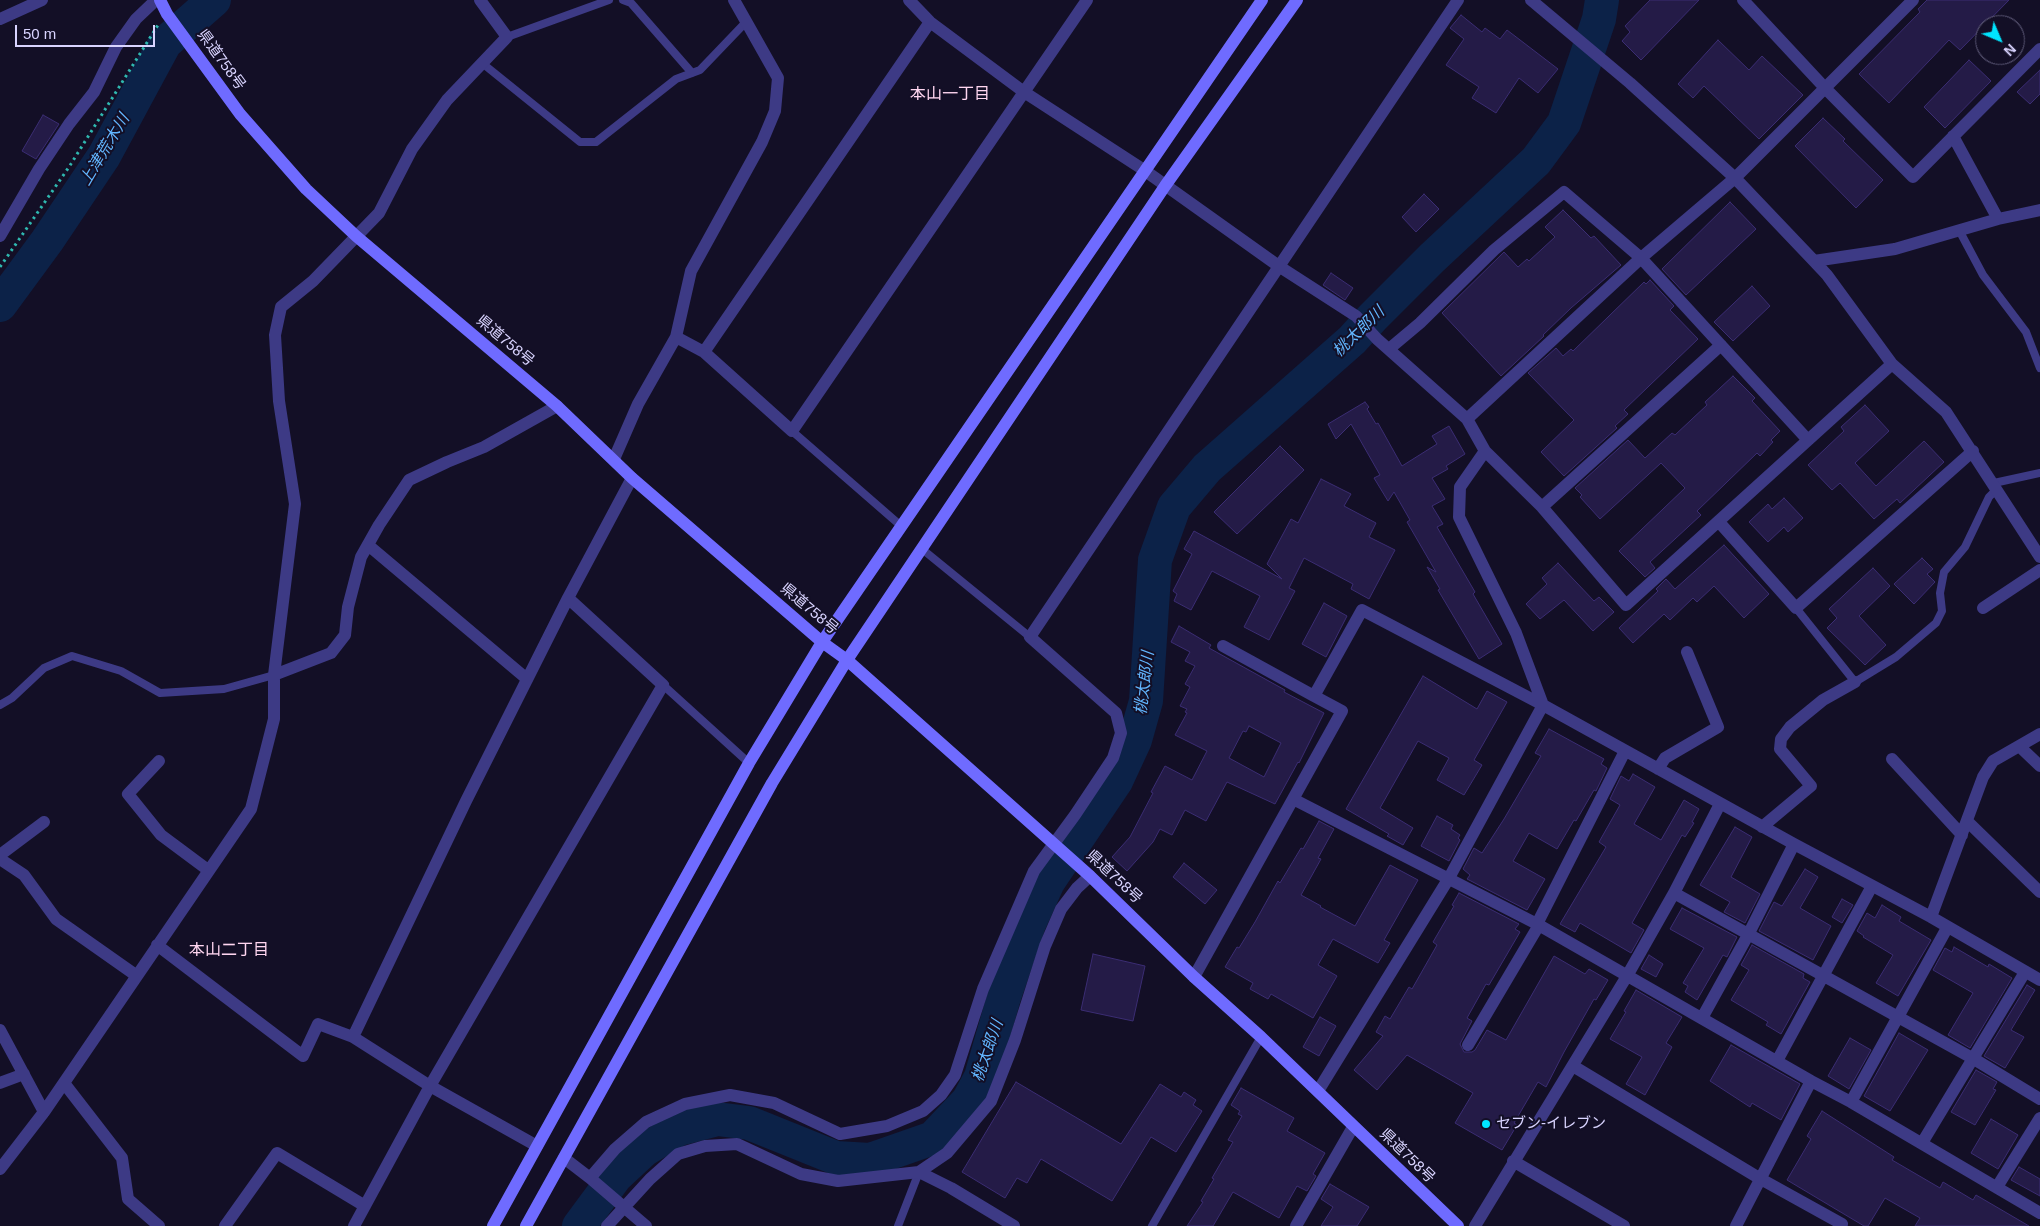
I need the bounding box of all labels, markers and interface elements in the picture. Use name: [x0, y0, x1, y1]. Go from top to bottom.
scale bar: [18, 15, 158, 47]
north arrow: [1975, 15, 2025, 65]
text: 50 m: [23, 25, 56, 42]
street label: 県道758号: [193, 26, 249, 94]
text: N: [2001, 41, 2019, 59]
district label: 本山一丁目: [910, 85, 990, 105]
water label: 上津荒木川: [76, 111, 134, 189]
water label: 桃太郎川: [1329, 303, 1389, 361]
street label: 県道758号: [472, 312, 538, 370]
street label: 県道758号: [776, 580, 842, 638]
water label: 桃太郎川: [1132, 650, 1158, 716]
street label: 県道758号: [1082, 847, 1146, 907]
district label: 本山二丁目: [189, 941, 269, 961]
water label: 桃太郎川: [969, 1018, 1007, 1084]
place label: セブン-イレブン: [1496, 1115, 1606, 1133]
marker: セブン-イレブン: [1480, 1118, 1492, 1130]
street label: 県道758号: [1376, 1125, 1438, 1187]

